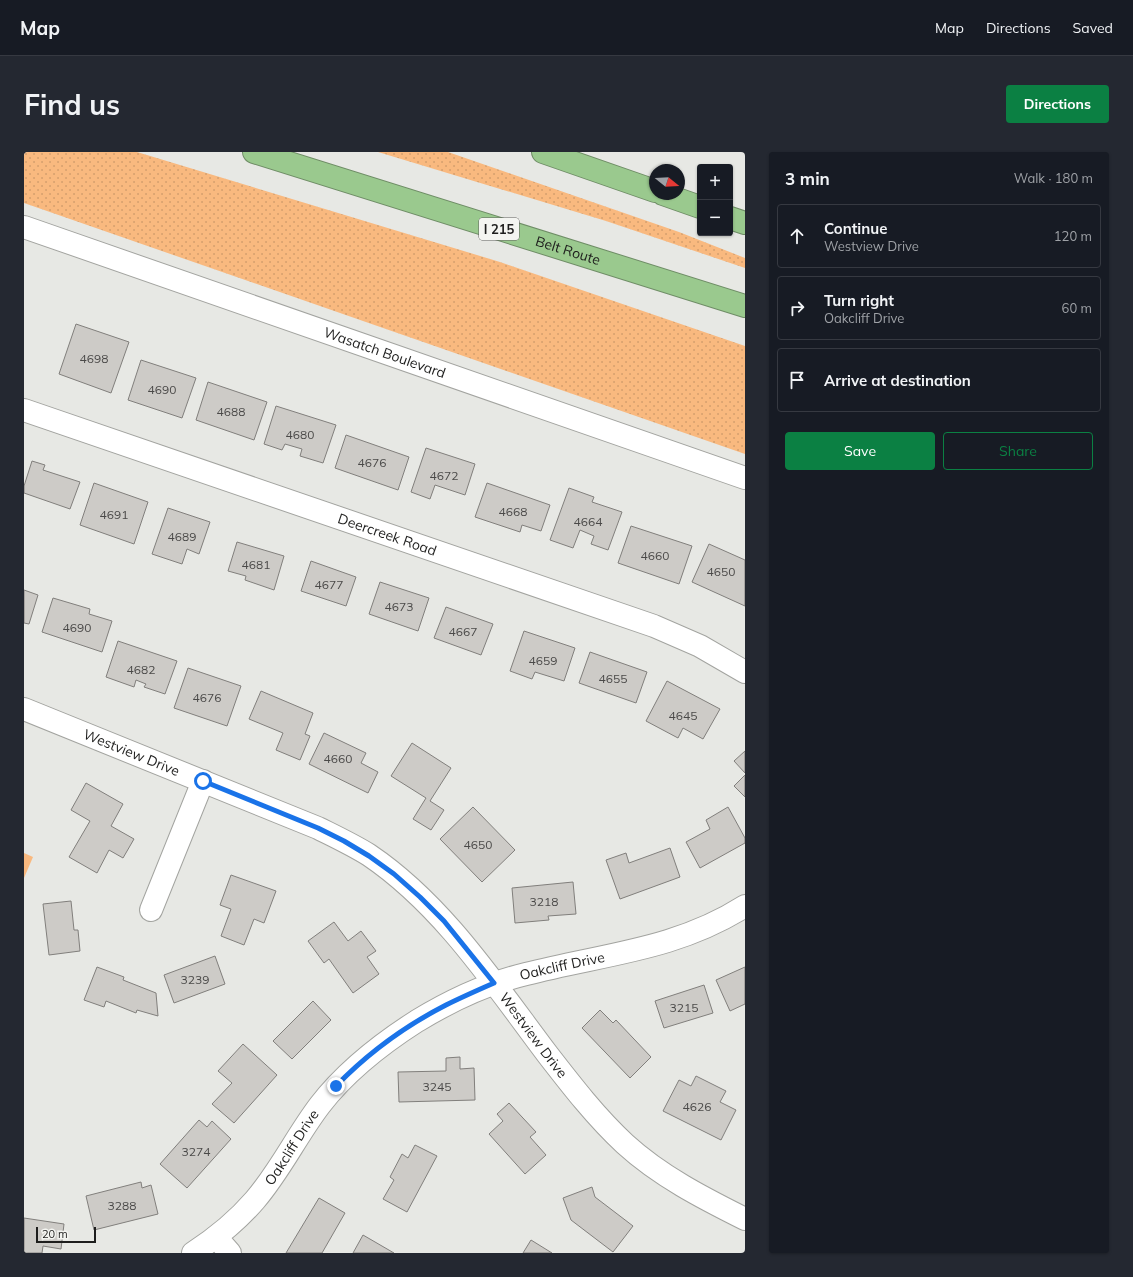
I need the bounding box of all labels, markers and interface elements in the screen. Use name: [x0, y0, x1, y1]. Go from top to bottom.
text: Map: [20, 16, 60, 40]
text: Map: [935, 19, 964, 37]
text: Directions: [986, 19, 1051, 37]
text: Saved: [1073, 19, 1113, 37]
button: Directions: [1006, 85, 1109, 123]
text: Find us: [24, 87, 120, 122]
north arrow: [649, 164, 685, 200]
map controls: [697, 164, 733, 236]
button: +: [697, 164, 733, 200]
text: 3 min: [785, 168, 830, 189]
text: Walk · 180 m: [1014, 170, 1093, 186]
button: −: [697, 200, 733, 236]
road number: I 215: [479, 218, 519, 240]
text: Continue: [824, 219, 887, 238]
icon: ahead: [786, 225, 808, 247]
text: 120 m: [1054, 228, 1092, 244]
street label: Belt Route: [533, 232, 603, 269]
text: Westview Drive: [824, 238, 919, 254]
text: Turn right: [824, 291, 894, 310]
icon: right: [786, 297, 808, 319]
text: 60 m: [1062, 300, 1092, 316]
text: Oakcliff Drive: [824, 310, 904, 326]
street label: Wasatch Boulevard: [321, 323, 448, 382]
house number: 4698: [80, 351, 108, 366]
icon: arrive: [786, 369, 808, 391]
text: Arrive at destination: [824, 371, 971, 390]
house number: 4690: [148, 382, 176, 397]
house number: 4688: [217, 404, 245, 419]
house number: 4680: [286, 427, 314, 442]
button: Save: [785, 432, 935, 470]
button: Share: [943, 432, 1093, 470]
house number: 4676: [358, 455, 386, 470]
house number: 4672: [430, 468, 458, 483]
house number: 4668: [499, 504, 527, 519]
house number: 4691: [100, 507, 128, 522]
street label: Deercreek Road: [336, 509, 439, 560]
house number: 4664: [574, 514, 602, 529]
house number: 4689: [168, 529, 196, 544]
house number: 4660: [641, 548, 669, 563]
house number: 4681: [242, 557, 270, 572]
house number: 4650: [707, 564, 735, 579]
house number: 4677: [315, 577, 343, 592]
house number: 4673: [385, 599, 413, 614]
house number: 4690: [63, 620, 91, 635]
house number: 4667: [449, 624, 477, 639]
house number: 4659: [529, 653, 557, 668]
house number: 4682: [127, 662, 155, 677]
house number: 4655: [599, 671, 627, 686]
house number: 4676: [193, 690, 221, 705]
house number: 4645: [669, 708, 697, 723]
street label: Westview Drive: [81, 725, 182, 780]
house number: 4660: [324, 751, 352, 766]
route start: [194, 772, 212, 790]
house number: 4650: [464, 837, 492, 852]
house number: 3218: [530, 894, 558, 909]
street label: Oakcliff Drive: [518, 948, 606, 984]
house number: 3239: [181, 972, 209, 987]
street label: Westview Drive: [496, 989, 571, 1081]
house number: 3215: [670, 1000, 698, 1015]
route end: [327, 1077, 345, 1095]
house number: 3245: [423, 1079, 451, 1094]
house number: 4626: [683, 1099, 711, 1114]
street label: Oakcliff Drive: [261, 1106, 323, 1189]
house number: 3274: [182, 1144, 210, 1159]
house number: 3288: [108, 1198, 136, 1213]
scale bar: [36, 1225, 96, 1244]
text: 20 m: [42, 1227, 68, 1241]

